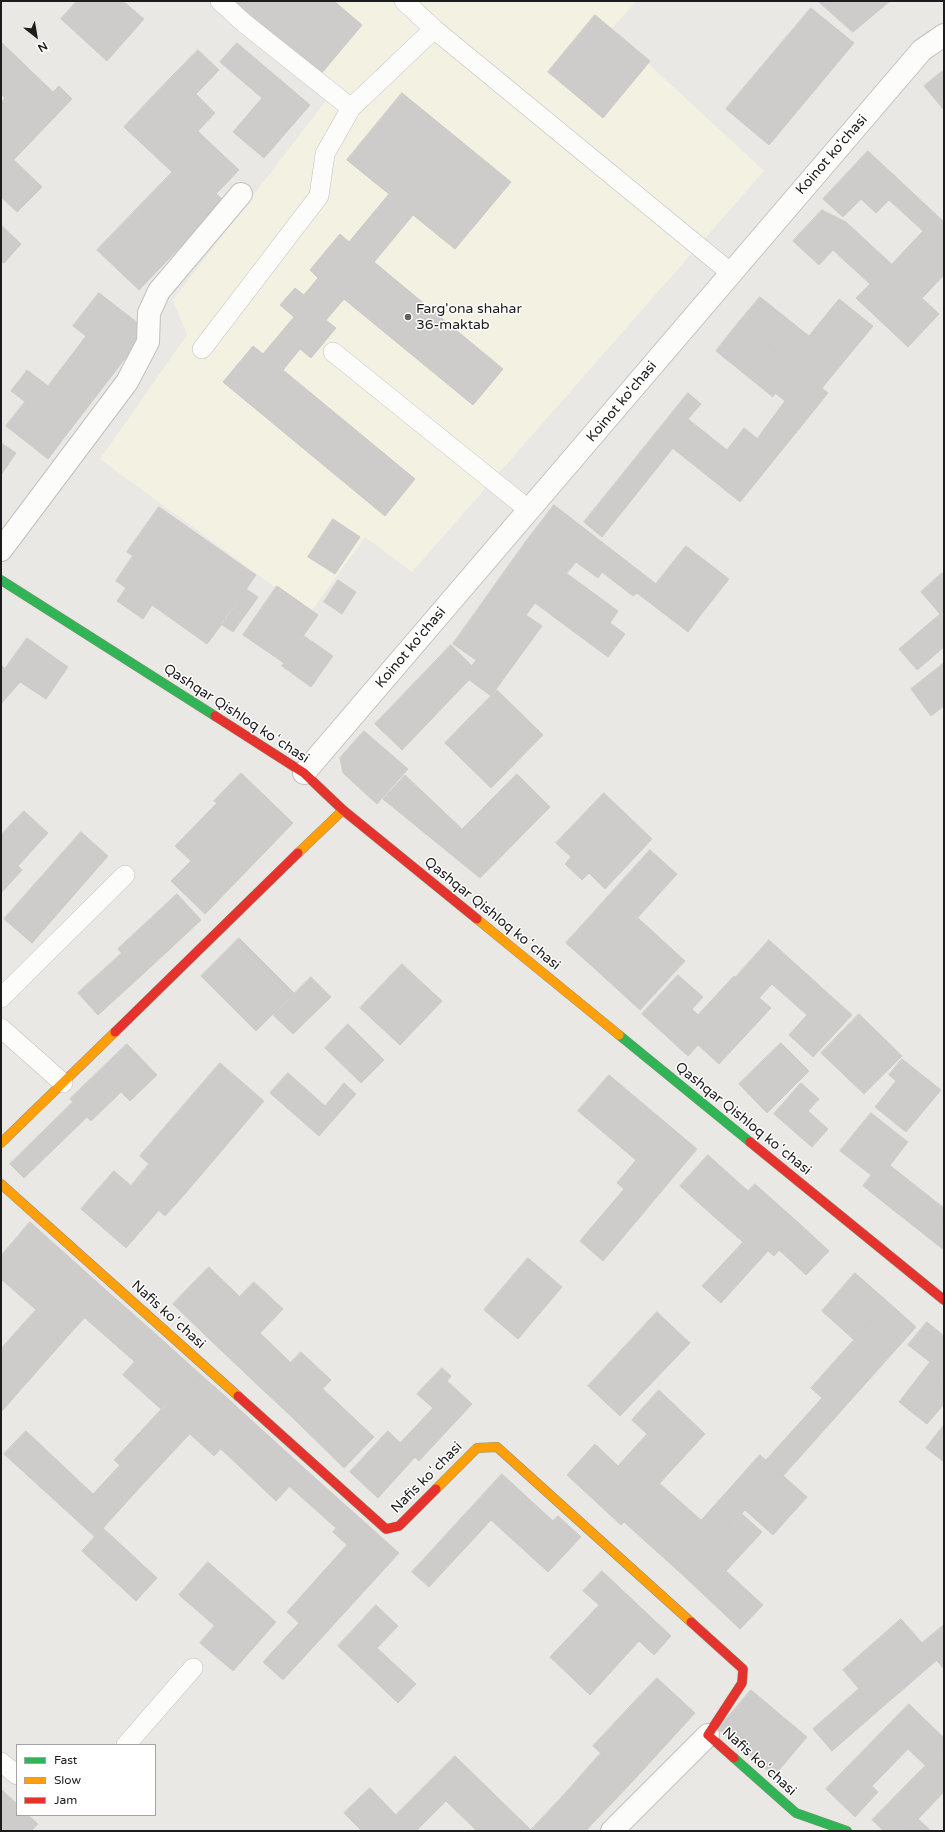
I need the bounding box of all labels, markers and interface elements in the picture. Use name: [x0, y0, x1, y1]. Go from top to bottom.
north arrow: [16, 16, 56, 56]
text: N: [35, 39, 50, 55]
street label: Koinot ko'chasi: [793, 112, 871, 198]
place label: Farg'ona shahar 36-maktab: [416, 301, 522, 334]
marker: Farg'ona shahar 36-maktab: [403, 312, 413, 322]
street label: Koinot ko'chasi: [583, 358, 661, 446]
street label: Koinot ko'chasi: [372, 604, 450, 692]
street label: Qashqar Qishloq koʻchasi: [160, 661, 312, 767]
street label: Qashqar Qishloq koʻchasi: [421, 854, 563, 974]
street label: Qashqar Qishloq koʻchasi: [672, 1059, 814, 1179]
street label: Nafis koʻchasi: [127, 1277, 209, 1353]
street label: Nafis koʻchasi: [388, 1439, 466, 1517]
street label: Nafis koʻchasi: [718, 1724, 800, 1800]
legend: [16, 1744, 156, 1816]
text: Fast: [54, 1753, 77, 1767]
text: Slow: [54, 1773, 81, 1787]
text: Jam: [54, 1793, 77, 1807]

